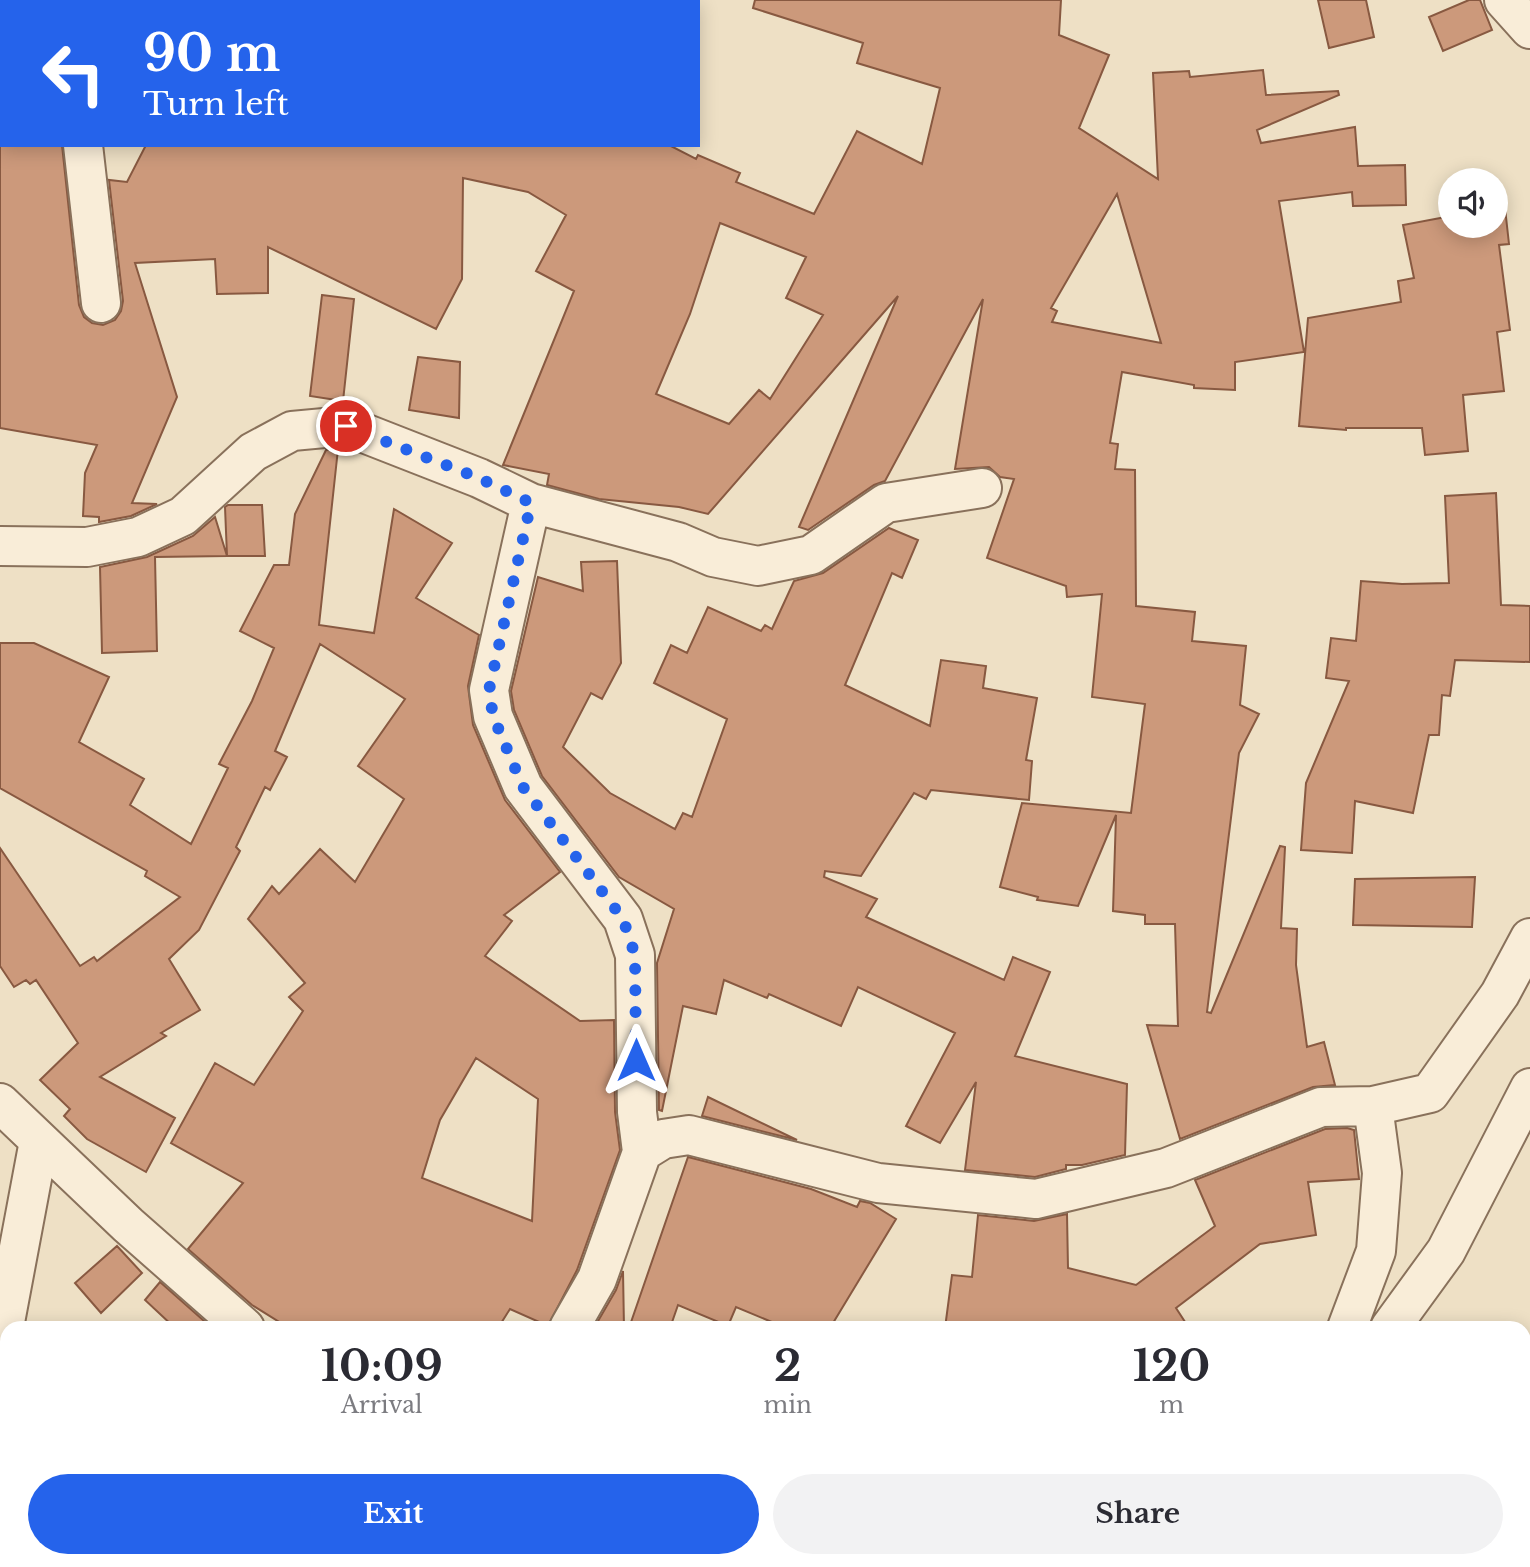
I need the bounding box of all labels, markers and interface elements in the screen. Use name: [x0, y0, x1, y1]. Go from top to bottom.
text: 90 m: [143, 23, 280, 84]
icon: left: [28, 28, 119, 119]
text: Turn left: [143, 84, 289, 124]
map controls: [1438, 168, 1508, 238]
button: sound: [1438, 168, 1508, 238]
pin: [316, 396, 376, 456]
icon: arrive: [327, 407, 365, 445]
position arrow: [599, 1023, 673, 1097]
text: 10:09: [321, 1340, 443, 1392]
text: 2: [774, 1340, 801, 1392]
text: 120: [1133, 1340, 1210, 1392]
text: Arrival: [341, 1391, 423, 1419]
text: min: [764, 1391, 812, 1419]
text: m: [1159, 1391, 1184, 1419]
button: Exit: [28, 1474, 759, 1554]
button: Share: [773, 1474, 1503, 1554]

